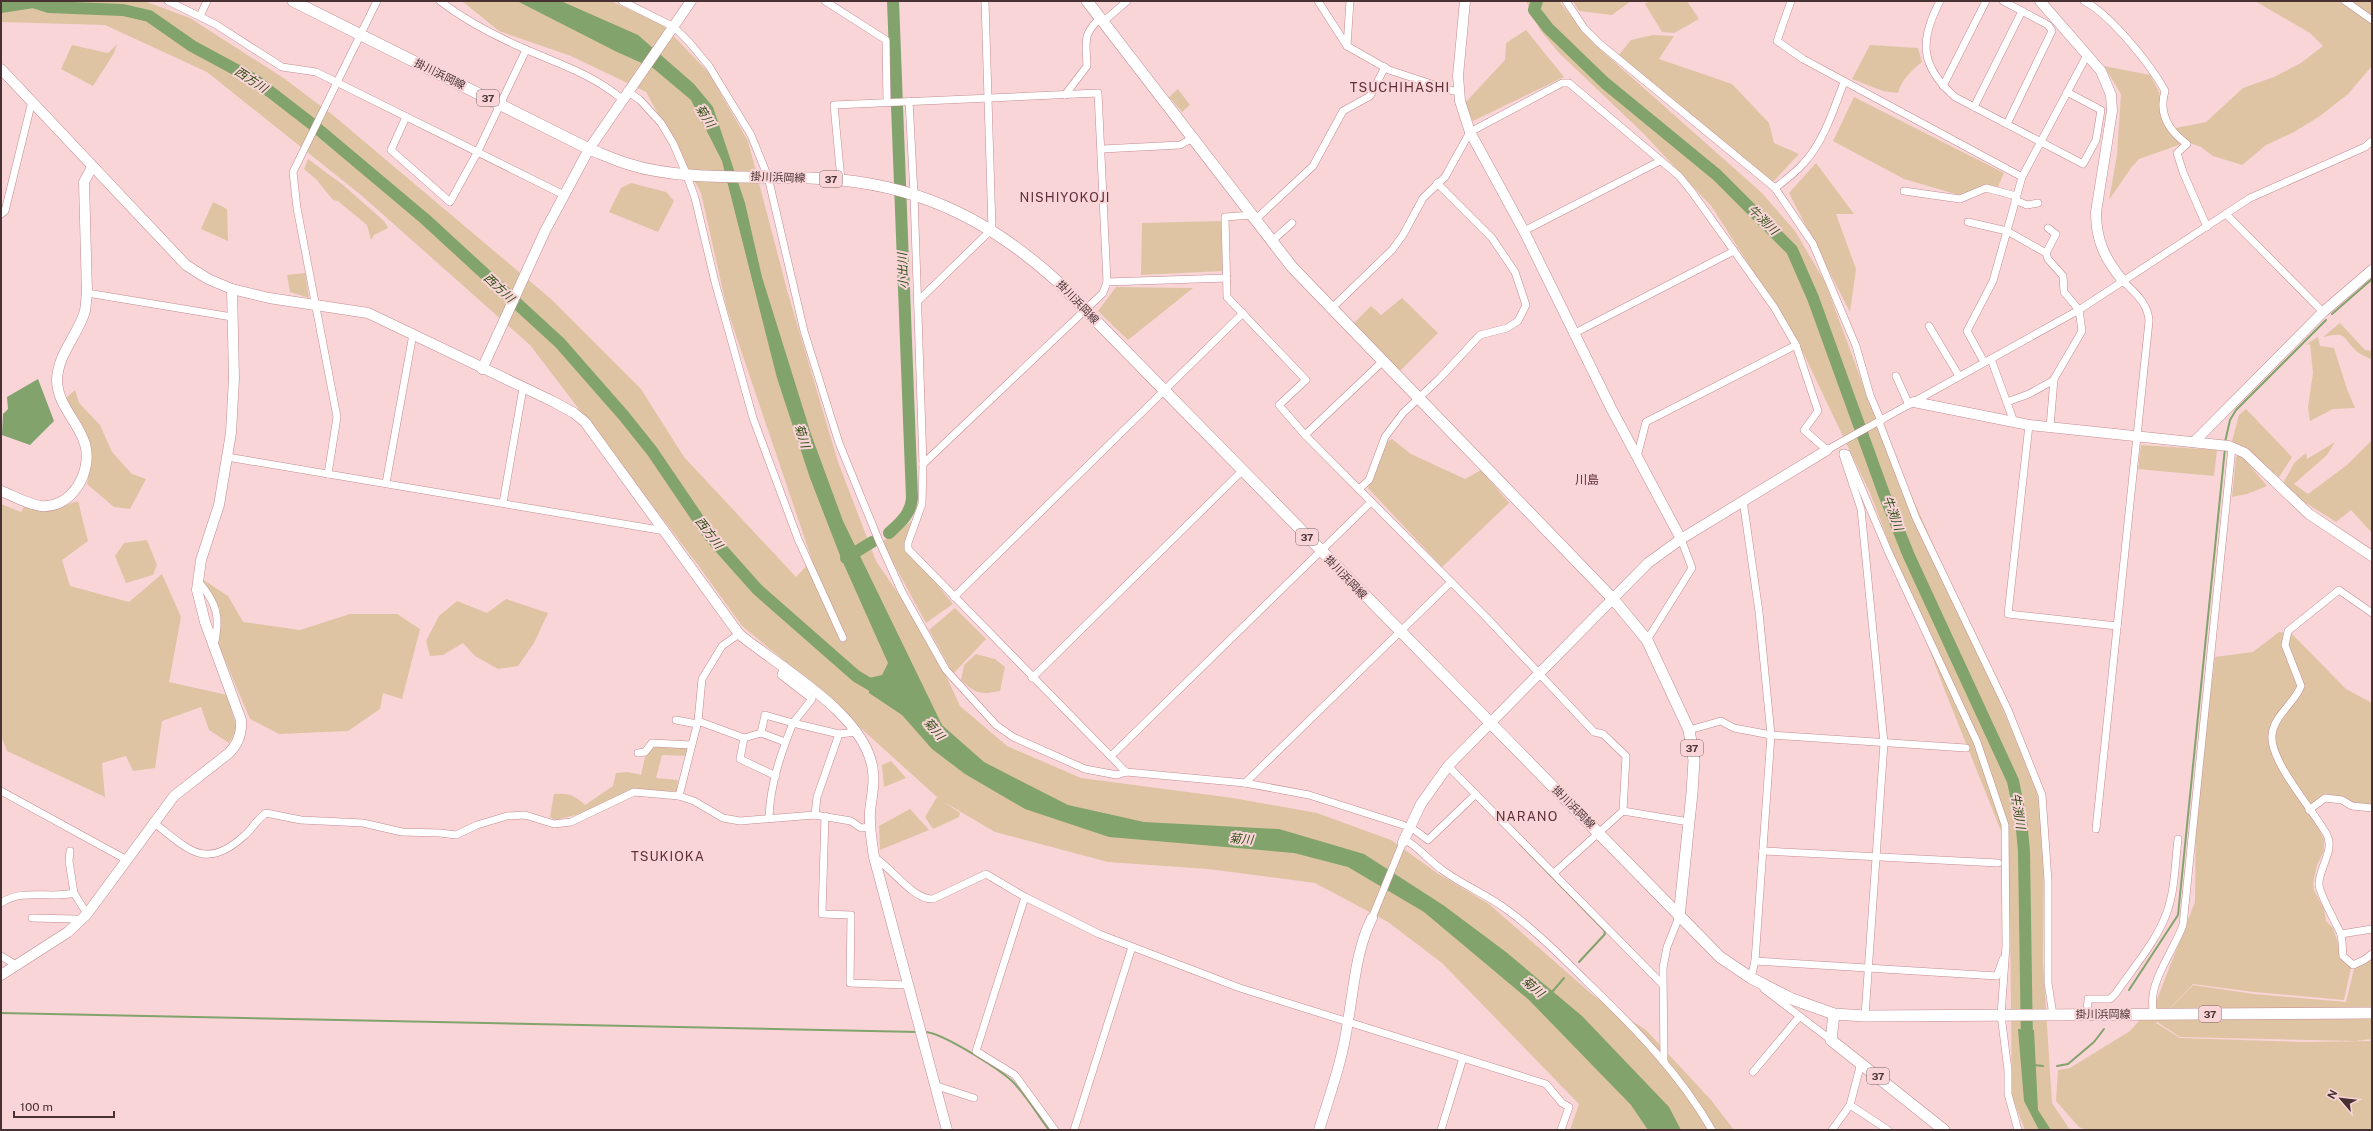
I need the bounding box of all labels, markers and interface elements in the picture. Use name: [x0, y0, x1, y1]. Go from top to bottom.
street label: 掛川浜岡線: [413, 57, 467, 91]
water label: 西方川: [232, 64, 272, 97]
district label: TSUCHIHASHI: [1350, 80, 1450, 95]
road number: 37: [477, 90, 499, 106]
water label: 菊川: [693, 102, 718, 132]
street label: 掛川浜岡線: [750, 170, 806, 184]
road number: 37: [820, 171, 842, 187]
district label: NISHIYOKOJI: [1020, 190, 1110, 205]
water label: 牛渕川: [1745, 202, 1782, 239]
water label: 小出川: [895, 251, 911, 289]
water label: 西方川: [481, 271, 518, 307]
street label: 掛川浜岡線: [1055, 278, 1101, 326]
water label: 菊川: [792, 422, 813, 451]
district label: 川島: [1575, 473, 1599, 487]
water label: 牛渕川: [1880, 494, 1906, 534]
water label: 西方川: [692, 515, 727, 553]
road number: 37: [1296, 529, 1318, 545]
street label: 掛川浜岡線: [1323, 553, 1369, 601]
water label: 菊川: [921, 715, 948, 744]
road number: 37: [1681, 740, 1703, 756]
street label: 掛川浜岡線: [1550, 783, 1598, 831]
water label: 牛渕川: [2008, 792, 2028, 832]
district label: NARANO: [1496, 809, 1558, 824]
water label: 菊川: [1228, 831, 1256, 847]
district label: TSUKIOKA: [631, 849, 705, 864]
water label: 菊川: [1519, 974, 1548, 1001]
road number: 37: [2199, 1006, 2221, 1022]
street label: 掛川浜岡線: [2076, 1008, 2131, 1020]
road number: 37: [1867, 1068, 1889, 1084]
north arrow: [2321, 1079, 2361, 1119]
text: N: [2325, 1088, 2339, 1101]
scale bar: [14, 1093, 114, 1119]
text: 100 m: [20, 1100, 53, 1114]

